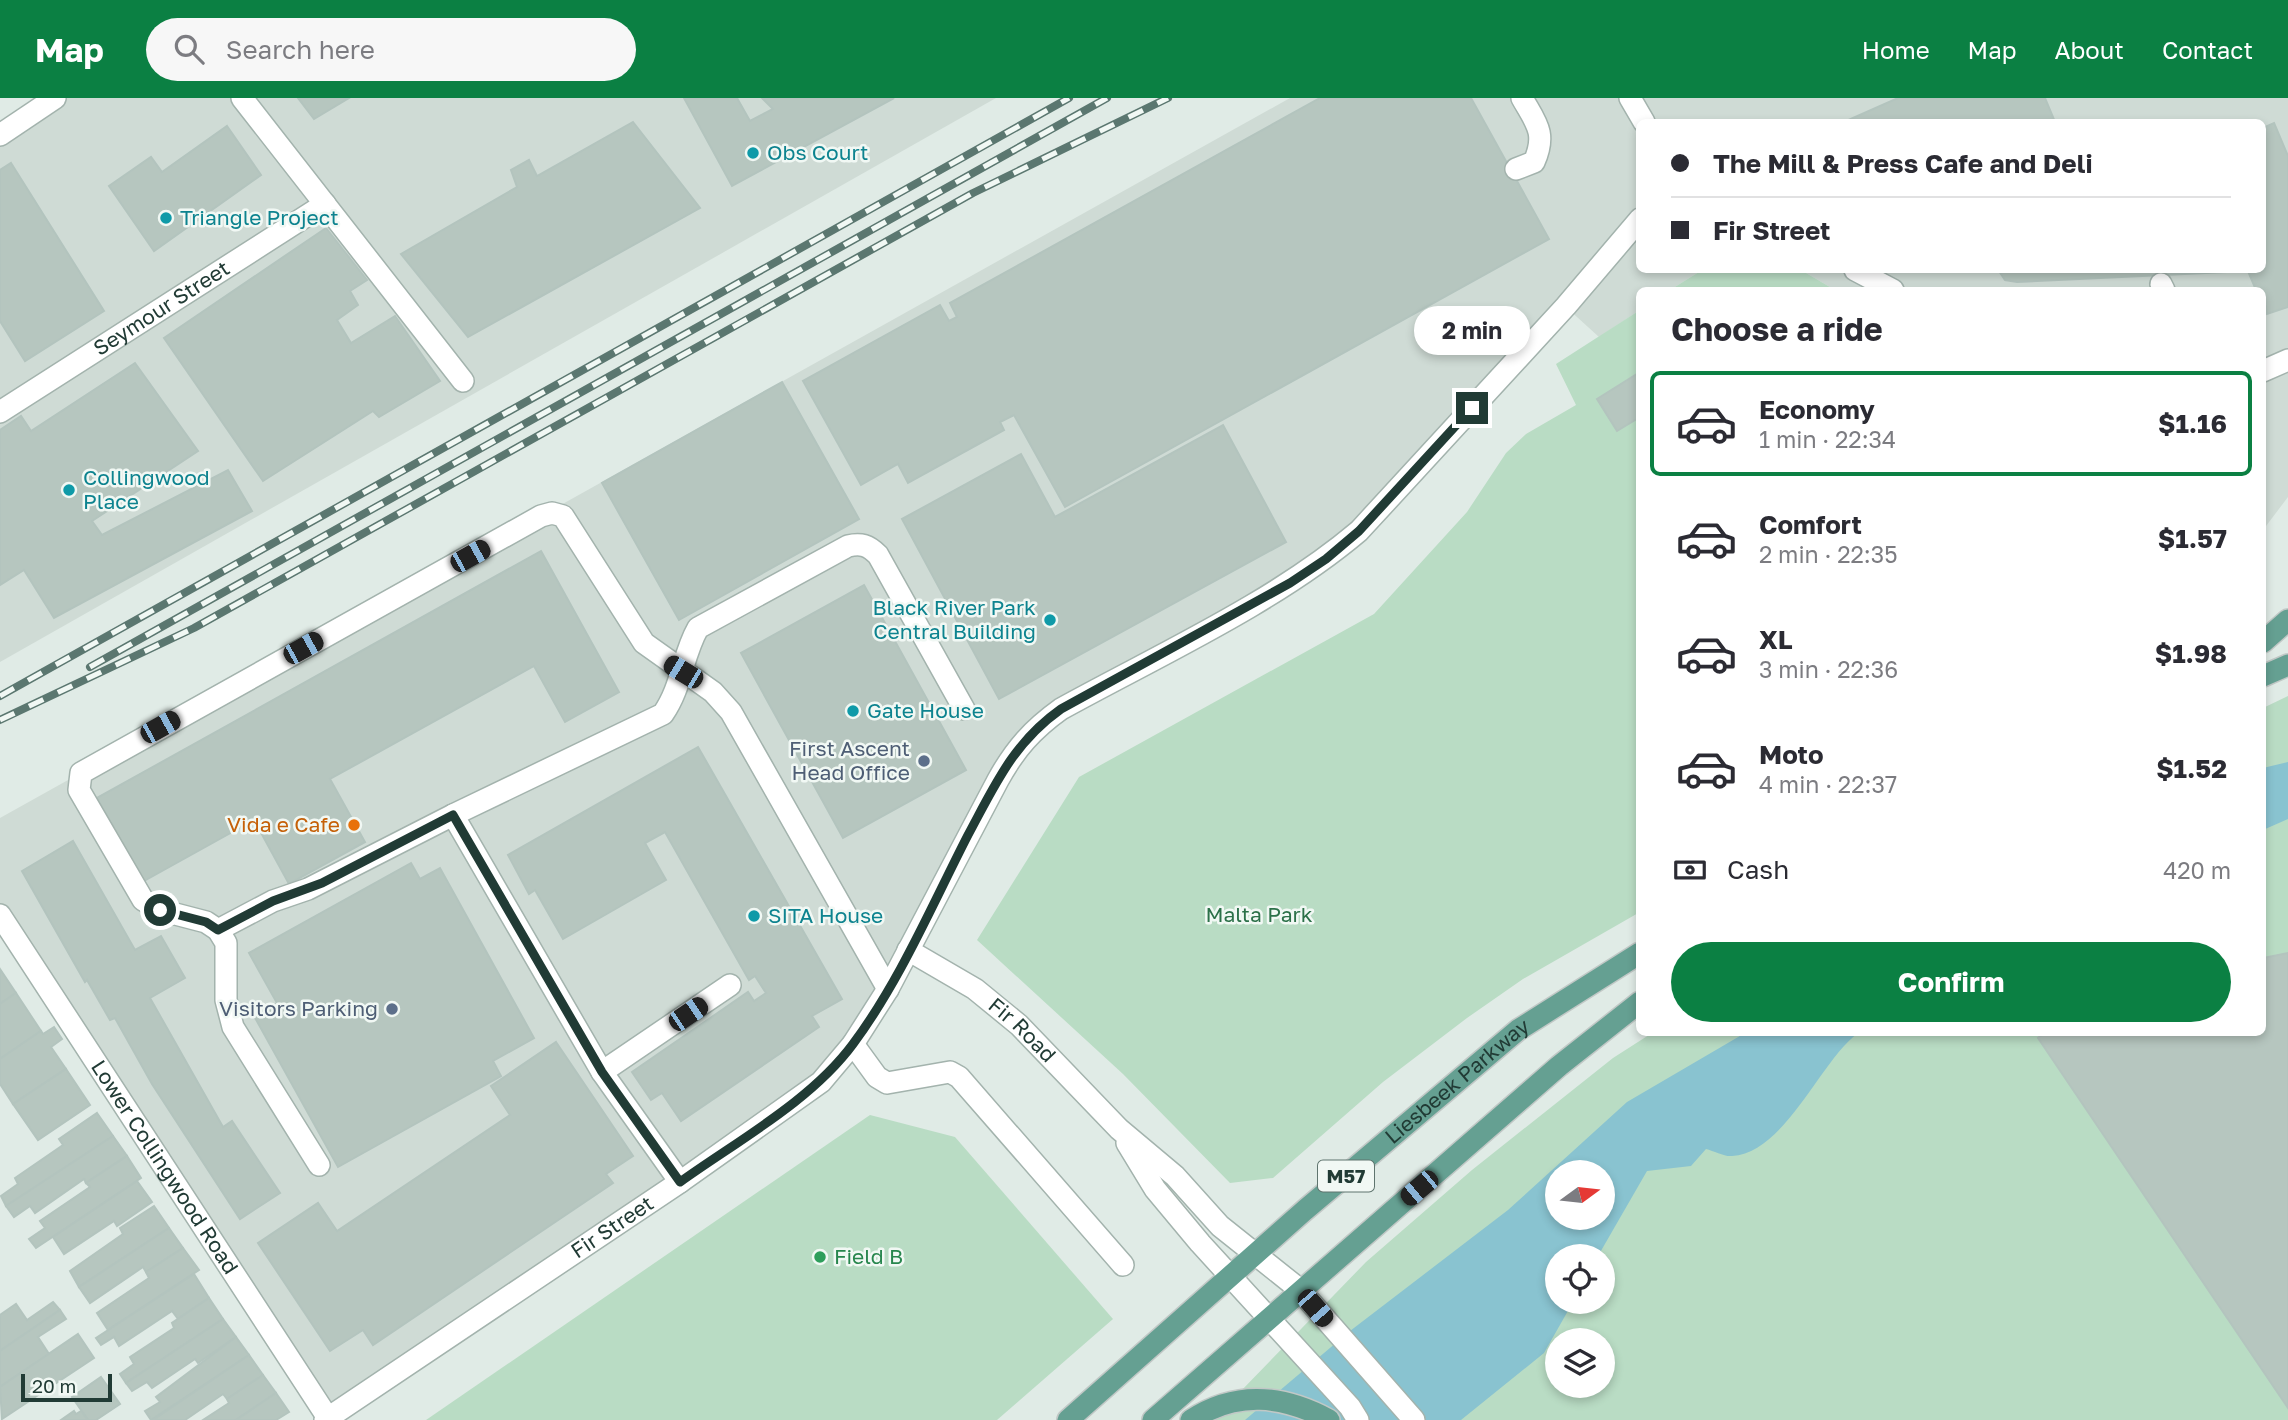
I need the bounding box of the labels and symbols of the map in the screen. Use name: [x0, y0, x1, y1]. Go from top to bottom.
place label: Obs Court: [767, 139, 868, 165]
marker: Obs Court: [745, 145, 761, 161]
place label: Triangle Project: [180, 204, 339, 230]
marker: Triangle Project: [158, 210, 174, 226]
street label: Seymour Street: [88, 255, 234, 361]
callout: 2 min: [1414, 306, 1530, 356]
route end: [1456, 392, 1488, 424]
place label: Collingwood Place: [83, 464, 210, 514]
marker: Collingwood Place: [61, 482, 77, 498]
car: [447, 537, 494, 575]
place label: Black River Park Central Building: [872, 594, 1036, 644]
marker: Black River Park Central Building: [1042, 612, 1058, 628]
car: [280, 629, 327, 667]
car: [660, 652, 707, 692]
place label: Gate House: [867, 697, 984, 723]
marker: Gate House: [845, 703, 861, 719]
car: [137, 708, 184, 746]
place label: First Ascent Head Office: [789, 735, 910, 785]
marker: First Ascent Head Office: [916, 753, 932, 769]
place label: Vida e Cafe: [227, 811, 340, 837]
marker: Vida e Cafe: [346, 817, 362, 833]
route start: [144, 894, 176, 926]
park label: Malta Park: [1205, 901, 1313, 927]
place label: SITA House: [768, 902, 883, 928]
marker: SITA House: [746, 908, 762, 924]
street label: Fir Road: [984, 991, 1062, 1067]
car: [665, 994, 712, 1034]
place label: Visitors Parking: [219, 995, 378, 1021]
marker: Visitors Parking: [384, 1001, 400, 1017]
street label: Liesbeek Parkway: [1379, 1012, 1534, 1149]
street label: Lower Collingwood Road: [86, 1055, 244, 1278]
road number: M57: [1318, 1160, 1374, 1192]
north arrow: [1545, 1160, 1615, 1230]
car: [1397, 1166, 1442, 1210]
street label: Fir Street: [566, 1190, 658, 1263]
place label: Field B: [834, 1243, 903, 1269]
marker: Field B: [812, 1249, 828, 1265]
car: [1294, 1285, 1337, 1331]
scale bar: [21, 1371, 112, 1403]

